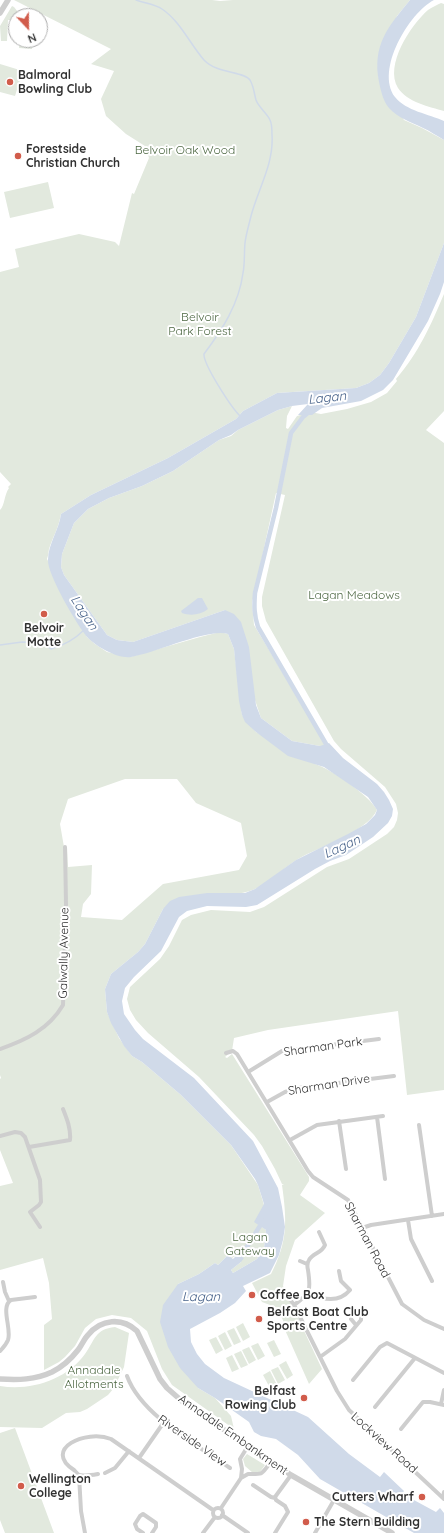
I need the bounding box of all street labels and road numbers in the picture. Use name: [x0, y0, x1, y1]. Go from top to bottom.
street label: Galwally Avenue: [56, 907, 72, 999]
street label: Sharman Park: [283, 1034, 363, 1060]
street label: Sharman Drive: [287, 1071, 371, 1099]
street label: Sharman Road: [341, 1200, 393, 1280]
street label: Annadale Embankment: [175, 1392, 291, 1478]
street label: Lockview Road: [348, 1410, 420, 1476]
street label: Riverside View: [155, 1412, 229, 1470]

